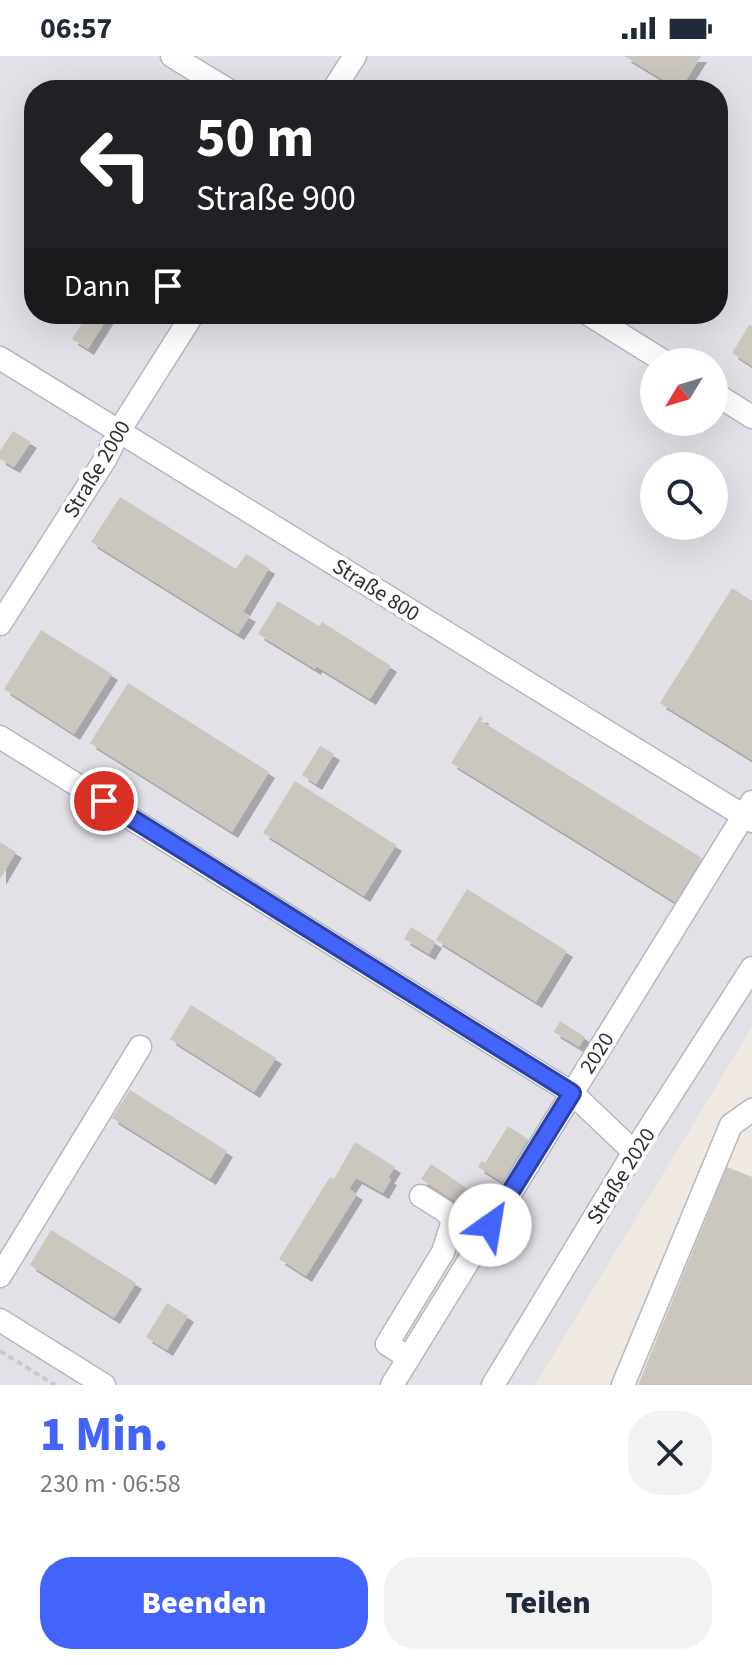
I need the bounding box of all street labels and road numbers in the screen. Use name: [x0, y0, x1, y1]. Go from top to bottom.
street label: Straße 2000: [55, 414, 139, 524]
street label: Straße 800: [326, 551, 426, 629]
street label: 2020: [572, 1026, 622, 1080]
street label: Straße 2020: [579, 1121, 663, 1231]

